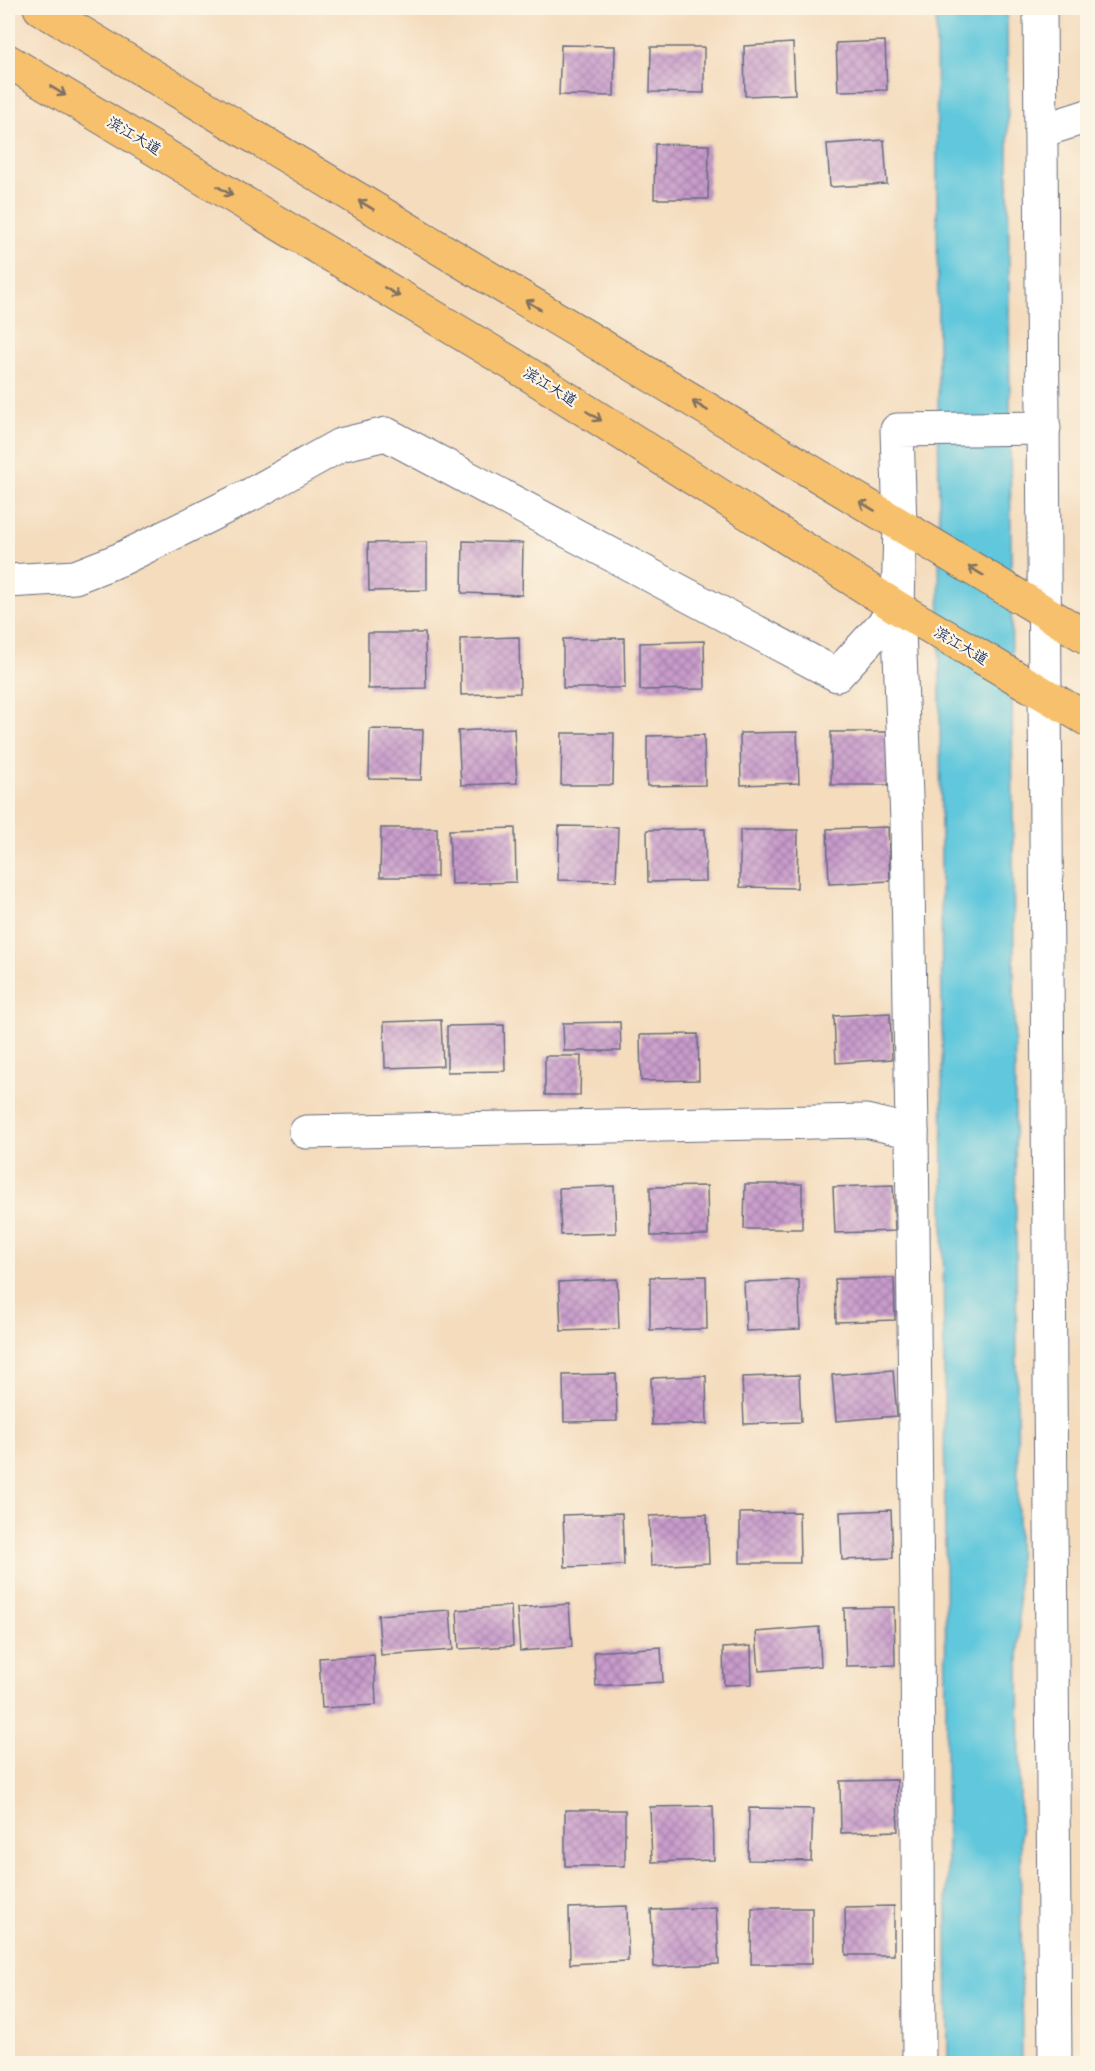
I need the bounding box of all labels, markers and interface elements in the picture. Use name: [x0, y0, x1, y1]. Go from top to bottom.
one-way arrow: [49, 85, 66, 97]
street label: 滨江大道: [103, 112, 165, 160]
one-way arrow: [216, 186, 233, 198]
one-way arrow: [358, 198, 375, 210]
one-way arrow: [383, 286, 400, 298]
one-way arrow: [525, 299, 542, 311]
street label: 滨江大道: [520, 363, 580, 411]
one-way arrow: [692, 399, 709, 411]
one-way arrow: [585, 410, 602, 422]
one-way arrow: [859, 500, 876, 512]
one-way arrow: [968, 565, 985, 577]
street label: 滨江大道: [930, 622, 992, 670]

